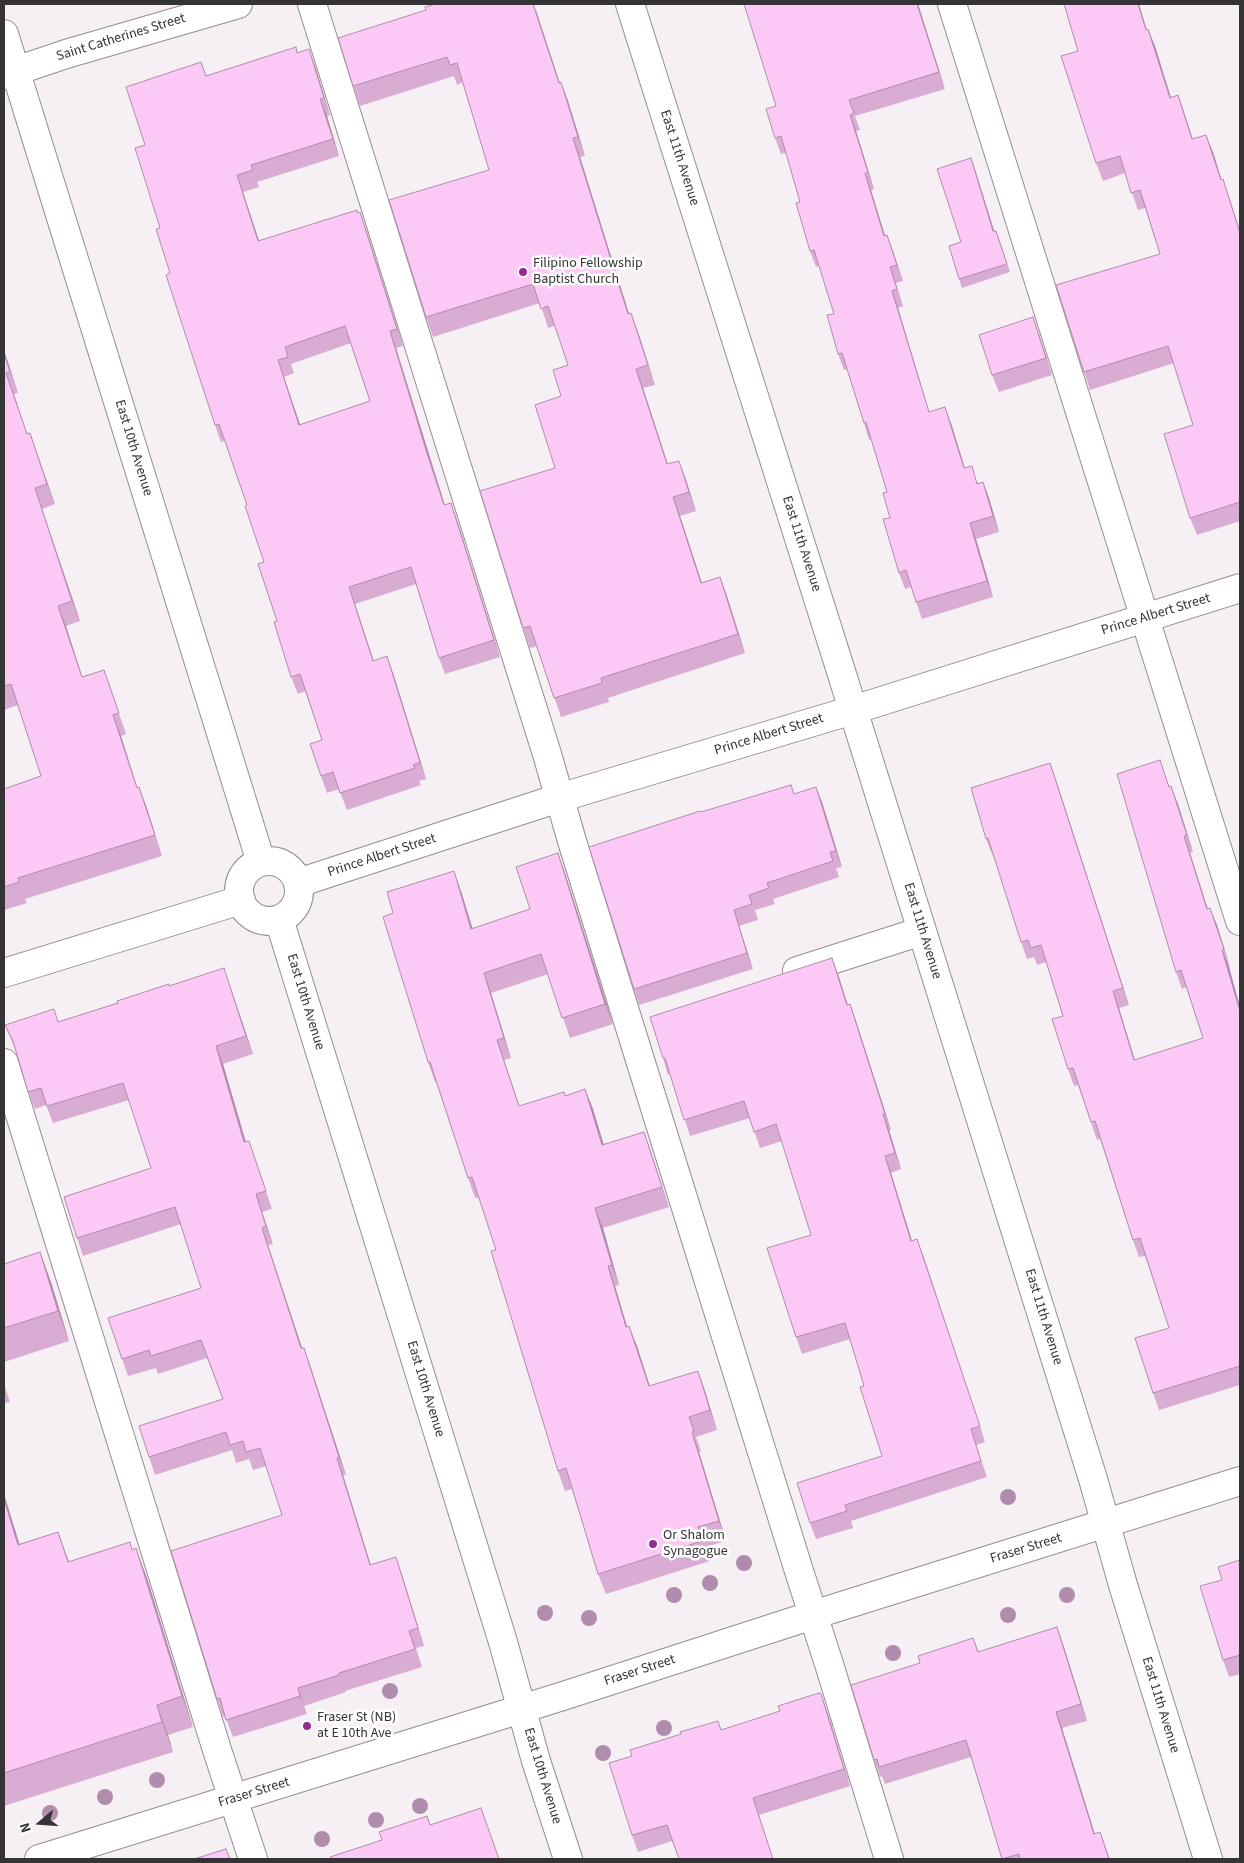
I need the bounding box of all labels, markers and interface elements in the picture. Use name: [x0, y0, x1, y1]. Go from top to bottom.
street label: Saint Catherines Street: [54, 10, 188, 66]
street label: East 11th Avenue: [656, 108, 702, 208]
place label: Filipino Fellowship Baptist Church: [533, 256, 643, 288]
marker: Filipino Fellowship Baptist Church: [517, 266, 529, 278]
street label: East 10th Avenue: [110, 398, 156, 498]
street label: East 11th Avenue: [778, 494, 824, 594]
street label: Prince Albert Street: [1099, 590, 1213, 640]
street label: Prince Albert Street: [712, 710, 826, 760]
street label: Prince Albert Street: [326, 831, 438, 881]
street label: East 11th Avenue: [899, 881, 945, 981]
street label: East 10th Avenue: [282, 952, 328, 1052]
street label: East 11th Avenue: [1020, 1267, 1066, 1367]
street label: East 10th Avenue: [402, 1339, 448, 1439]
place label: Or Shalom Synagogue: [663, 1528, 728, 1560]
street label: Fraser Street: [988, 1530, 1064, 1568]
marker: Or Shalom Synagogue: [647, 1538, 659, 1550]
street label: Fraser Street: [602, 1652, 678, 1690]
street label: East 11th Avenue: [1137, 1655, 1183, 1755]
place label: Fraser St (NB) at E 10th Ave: [317, 1710, 396, 1742]
marker: Fraser St (NB) at E 10th Ave: [301, 1720, 313, 1732]
street label: East 10th Avenue: [519, 1726, 565, 1826]
street label: Fraser Street: [216, 1774, 292, 1812]
north arrow: [15, 1798, 65, 1848]
text: N: [15, 1820, 37, 1835]

